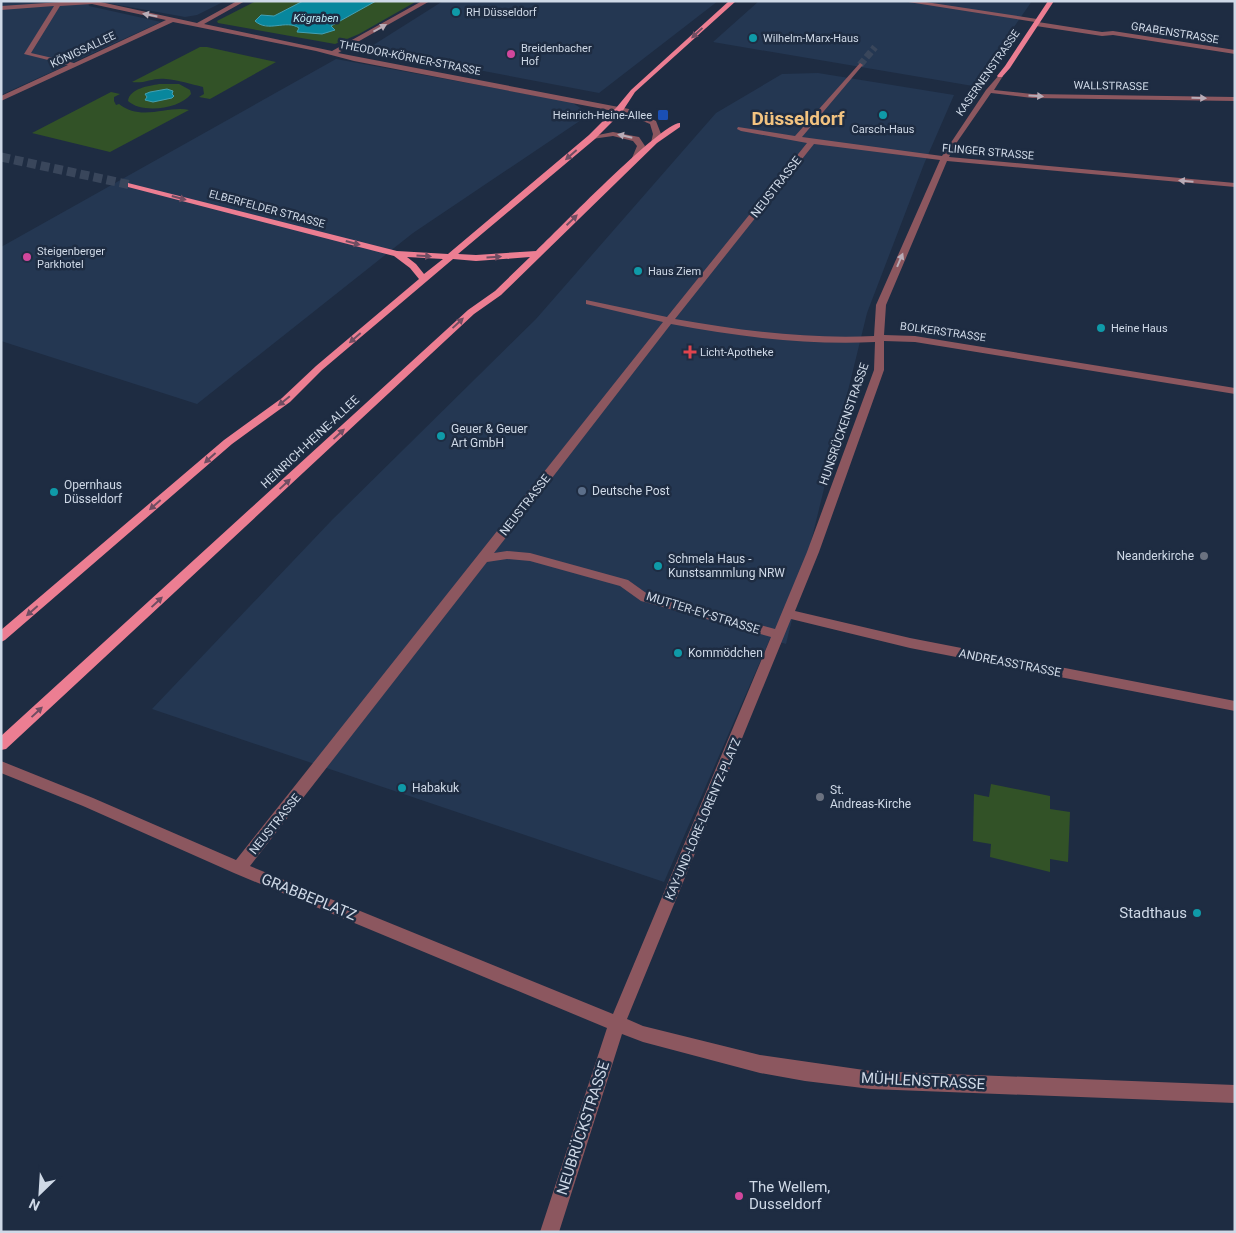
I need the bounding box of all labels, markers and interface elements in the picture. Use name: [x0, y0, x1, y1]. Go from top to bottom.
marker: RH Düsseldorf: [450, 6, 462, 18]
place label: RH Düsseldorf: [466, 6, 537, 19]
one-way arrow: [141, 11, 157, 19]
water label: Kögraben: [293, 12, 339, 25]
street label: GRABENSTRASSE: [1130, 20, 1220, 46]
one-way arrow: [374, 23, 387, 32]
one-way arrow: [690, 28, 703, 39]
street label: KASERNENSTRASSE: [953, 28, 1023, 118]
street label: KÖNIGSALLEE: [48, 29, 118, 71]
marker: Wilhelm-Marx-Haus: [747, 32, 759, 44]
place label: Wilhelm-Marx-Haus: [763, 32, 859, 45]
street label: THEODOR-KÖRNER-STRASSE: [338, 38, 482, 78]
place label: Breidenbacher Hof: [521, 42, 592, 68]
marker: Breidenbacher Hof: [505, 48, 517, 60]
street label: WALLSTRASSE: [1073, 79, 1149, 93]
one-way arrow: [1028, 92, 1044, 100]
one-way arrow: [1191, 94, 1207, 102]
district label: Düsseldorf: [751, 107, 845, 130]
marker: Heinrich-Heine-Allee: [656, 108, 670, 122]
place label: Heinrich-Heine-Allee: [553, 109, 652, 122]
marker: Carsch-Haus: [877, 109, 889, 121]
place label: Carsch-Haus: [852, 123, 915, 136]
one-way arrow: [617, 132, 632, 140]
street label: FLINGER STRASSE: [941, 141, 1035, 163]
one-way arrow: [565, 150, 578, 161]
street label: NEUSTRASSE: [748, 153, 804, 220]
one-way arrow: [1178, 177, 1194, 185]
street label: ELBERFELDER STRASSE: [208, 187, 326, 231]
one-way arrow: [171, 194, 186, 202]
one-way arrow: [566, 214, 578, 226]
one-way arrow: [345, 239, 360, 247]
place label: Steigenberger Parkhotel: [37, 245, 105, 271]
marker: Steigenberger Parkhotel: [21, 251, 33, 263]
one-way arrow: [416, 252, 432, 260]
one-way arrow: [486, 253, 502, 261]
one-way arrow: [897, 253, 905, 267]
marker: Haus Ziem: [632, 265, 644, 277]
place label: Haus Ziem: [648, 265, 701, 278]
one-way arrow: [452, 318, 465, 329]
street label: BOLKERSTRASSE: [899, 320, 987, 344]
marker: Heine Haus: [1095, 322, 1107, 334]
place label: Heine Haus: [1111, 322, 1168, 335]
one-way arrow: [349, 332, 362, 343]
marker: Licht-Apotheke: [684, 346, 696, 358]
place label: Licht-Apotheke: [700, 346, 774, 359]
street label: HUNSRÜCKENSTRASSE: [816, 360, 872, 487]
street label: HEINRICH-HEINE-ALLEE: [258, 393, 362, 491]
one-way arrow: [278, 396, 291, 407]
place label: Geuer & Geuer Art GmbH: [451, 422, 528, 450]
one-way arrow: [332, 428, 344, 440]
marker: Geuer & Geuer Art GmbH: [435, 430, 447, 442]
one-way arrow: [205, 452, 217, 464]
street label: NEUSTRASSE: [497, 471, 553, 538]
place label: Opernhaus Düsseldorf: [64, 478, 123, 506]
one-way arrow: [278, 478, 291, 489]
place label: Deutsche Post: [592, 484, 670, 498]
marker: Deutsche Post: [576, 485, 588, 497]
marker: Opernhaus Düsseldorf: [48, 486, 60, 498]
one-way arrow: [150, 499, 162, 511]
place label: Neanderkirche: [1117, 549, 1194, 563]
marker: Neanderkirche: [1198, 550, 1210, 562]
place label: Schmela Haus - Kunstsammlung NRW: [668, 552, 785, 580]
marker: Schmela Haus - Kunstsammlung NRW: [652, 560, 664, 572]
street label: MUTTER-EY-STRASSE: [645, 589, 762, 637]
one-way arrow: [150, 596, 162, 608]
one-way arrow: [26, 605, 38, 616]
place label: Kommödchen: [688, 646, 763, 660]
street label: ANDREASSTRASSE: [958, 646, 1063, 680]
marker: Kommödchen: [672, 647, 684, 659]
one-way arrow: [31, 706, 43, 718]
street label: KAY-UND-LORE-LORENTZ-PLATZ: [662, 736, 744, 902]
place label: Habakuk: [412, 781, 460, 795]
marker: Habakuk: [396, 782, 408, 794]
place label: St. Andreas-Kirche: [830, 783, 911, 811]
street label: NEUSTRASSE: [246, 791, 304, 857]
marker: St. Andreas-Kirche: [814, 791, 826, 803]
street label: GRABBEPLATZ: [259, 870, 359, 924]
place label: Stadthaus: [1119, 904, 1187, 922]
marker: Stadthaus: [1191, 907, 1203, 919]
street label: NEUBRÜCKSTRASSE: [553, 1058, 613, 1197]
street label: MÜHLENSTRASSE: [861, 1069, 986, 1093]
north arrow: [15, 1168, 65, 1218]
place label: The Wellem, Dusseldorf: [749, 1178, 830, 1213]
marker: The Wellem, Dusseldorf: [733, 1190, 745, 1202]
text: N: [27, 1195, 42, 1214]

